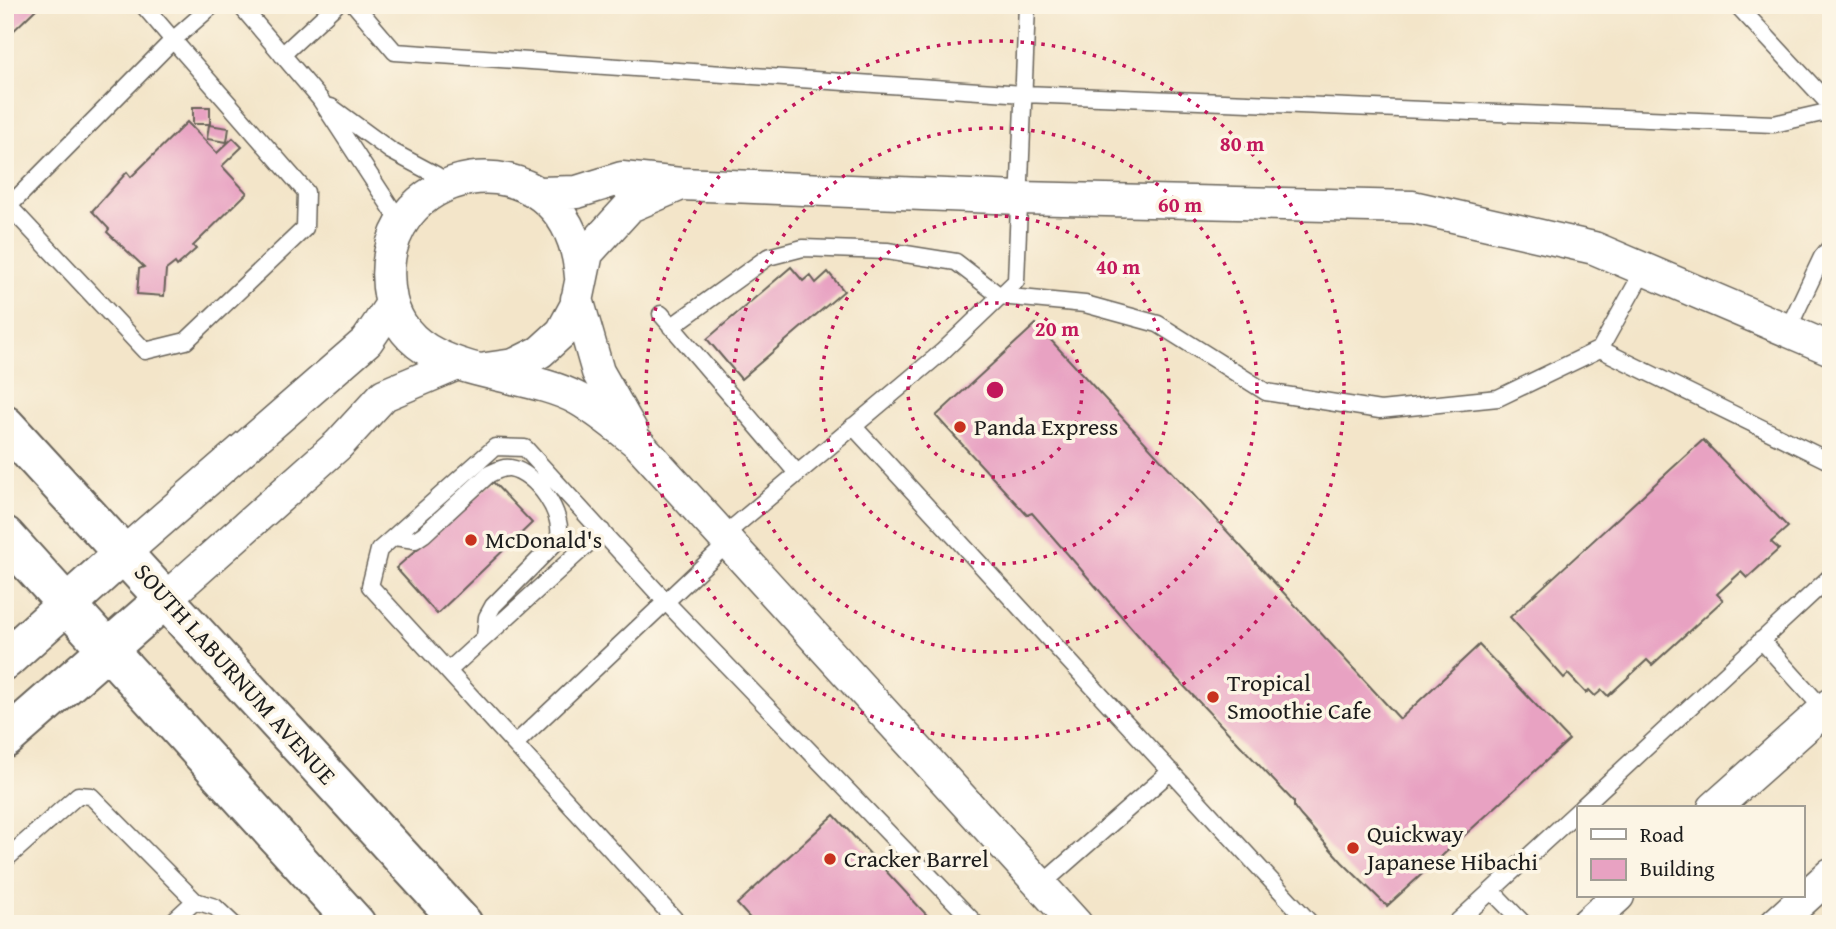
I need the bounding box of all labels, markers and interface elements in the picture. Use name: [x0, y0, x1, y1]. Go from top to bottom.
text: 80 m: [1220, 128, 1264, 159]
text: 60 m: [1158, 189, 1202, 220]
text: 40 m: [1096, 251, 1140, 282]
text: 20 m: [1035, 313, 1079, 344]
centre of rings: [983, 378, 1007, 402]
place label: Panda Express: [974, 409, 1118, 444]
marker: Panda Express: [952, 419, 968, 435]
place label: McDonald's: [485, 522, 602, 557]
marker: McDonald's: [463, 532, 479, 548]
street label: SOUTH LABURNUM AVENUE: [126, 555, 344, 792]
place label: Tropical Smoothie Cafe: [1227, 665, 1371, 728]
marker: Tropical Smoothie Cafe: [1205, 689, 1221, 705]
legend: [1577, 806, 1804, 898]
place label: Quickway Japanese Hibachi: [1364, 816, 1538, 879]
text: Road: [1640, 819, 1685, 850]
marker: Quickway Japanese Hibachi: [1345, 840, 1361, 856]
place label: Cracker Barrel: [844, 841, 989, 876]
marker: Cracker Barrel: [822, 851, 838, 867]
text: Building: [1640, 853, 1715, 884]

